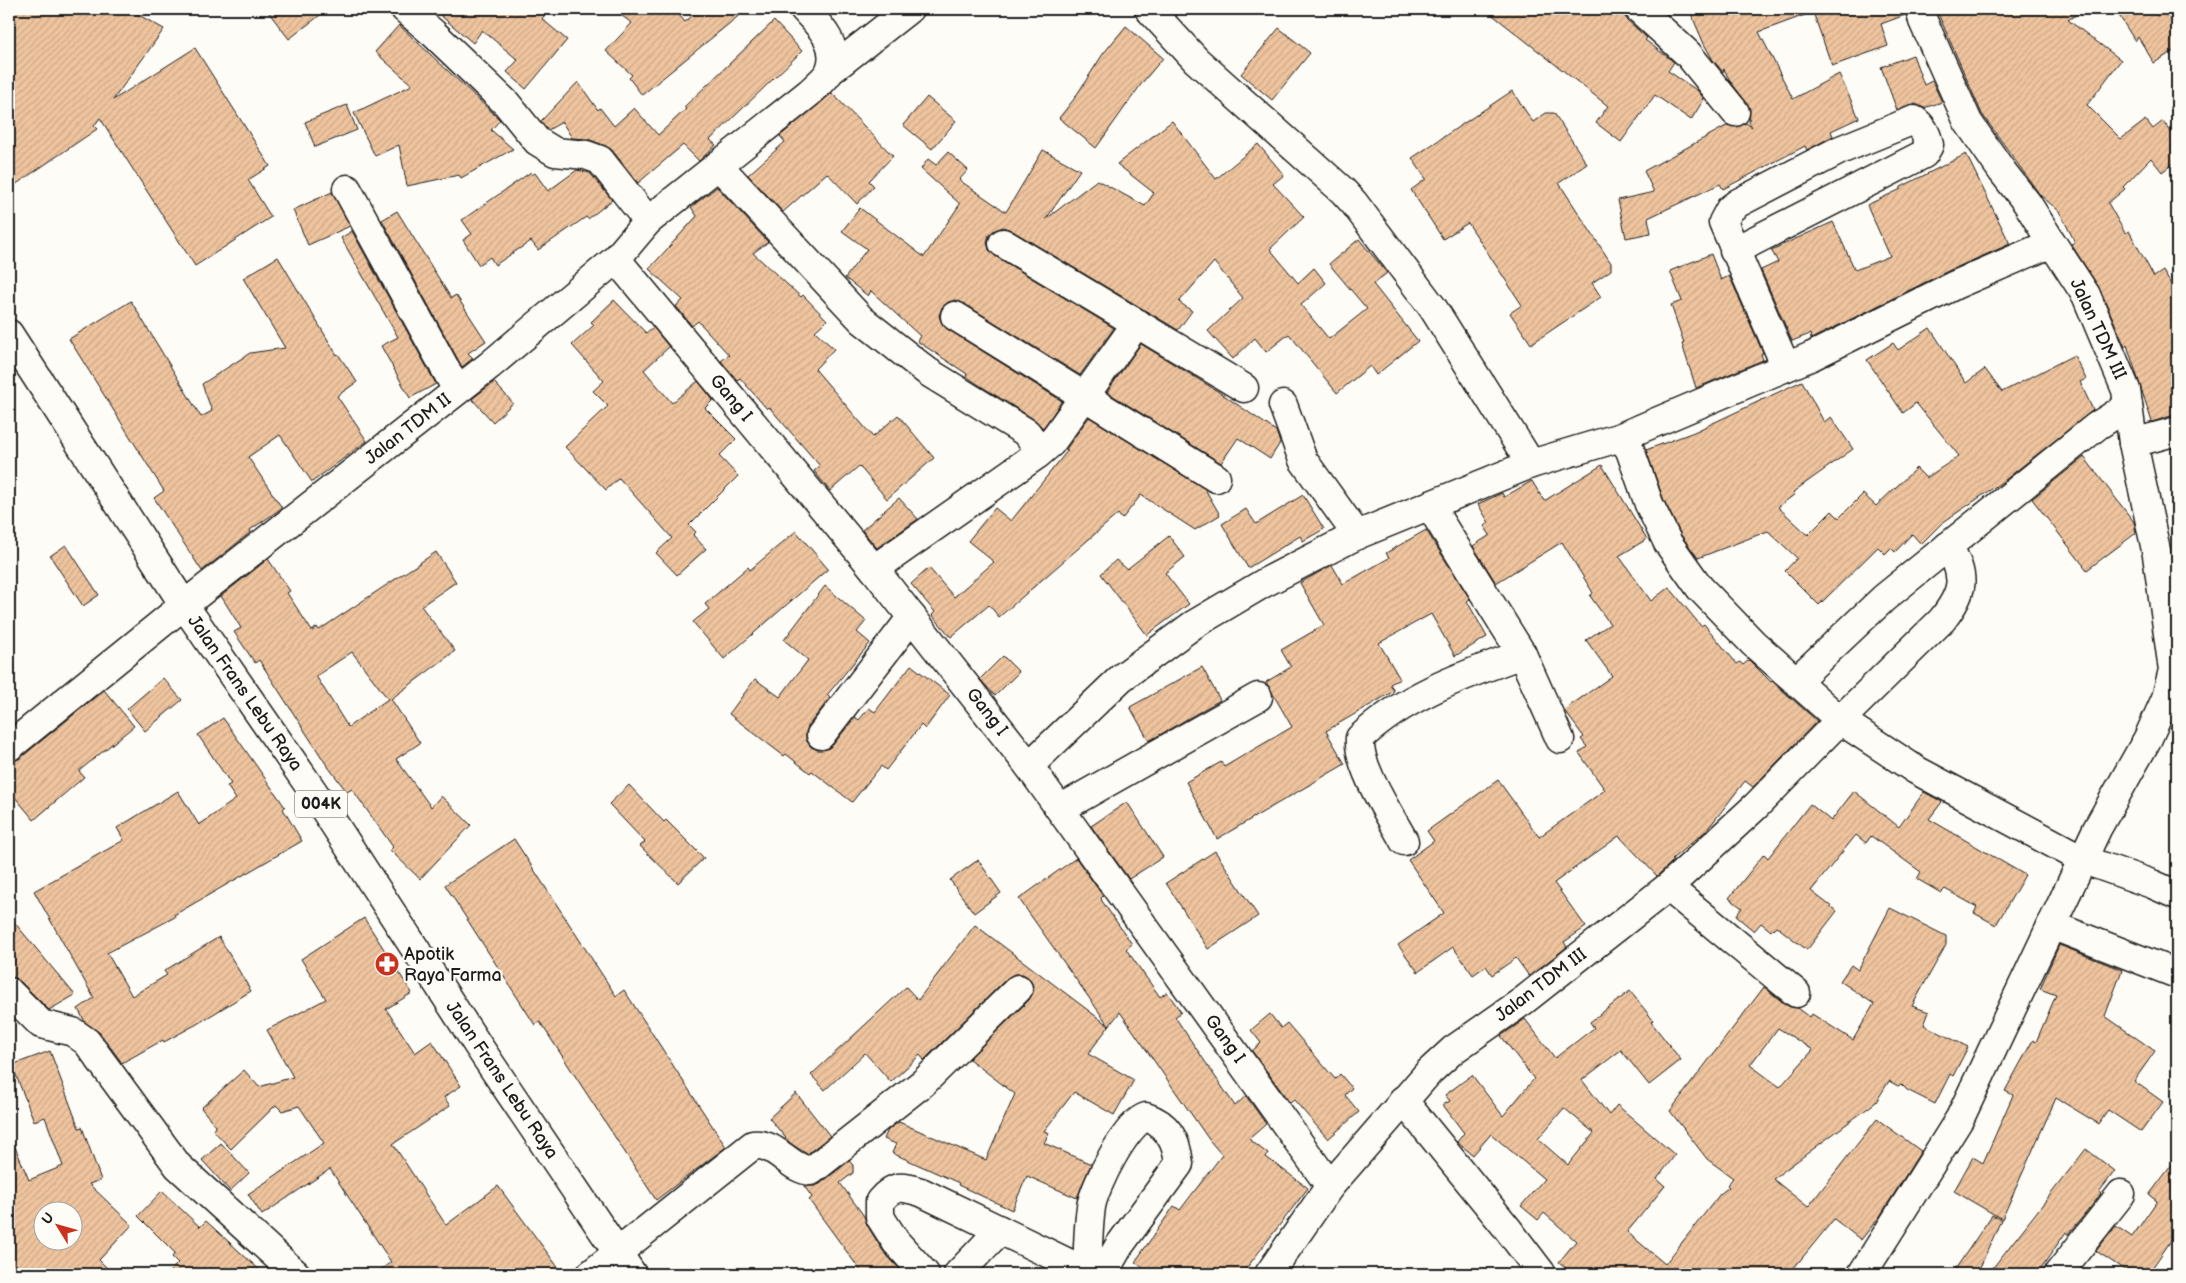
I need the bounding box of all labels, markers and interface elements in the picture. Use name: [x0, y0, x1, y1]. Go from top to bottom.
street label: Jalan TDM III: [2065, 275, 2131, 383]
street label: Gang I: [705, 370, 757, 426]
street label: Jalan TDM II: [361, 389, 455, 469]
street label: Jalan Frans Lebu Raya: [183, 611, 307, 775]
street label: Gang I: [962, 684, 1012, 740]
road number: 004K: [295, 791, 347, 818]
place label: Apotik Raya Farma: [404, 944, 502, 986]
street label: Jalan TDM III: [1491, 944, 1591, 1026]
pharmacy icon: Apotik Raya Farma: [374, 951, 400, 977]
street label: Jalan Frans Lebu Raya: [441, 997, 563, 1163]
street label: Gang I: [1200, 1011, 1250, 1067]
north arrow: [32, 1200, 82, 1250]
text: U: [38, 1209, 58, 1228]

